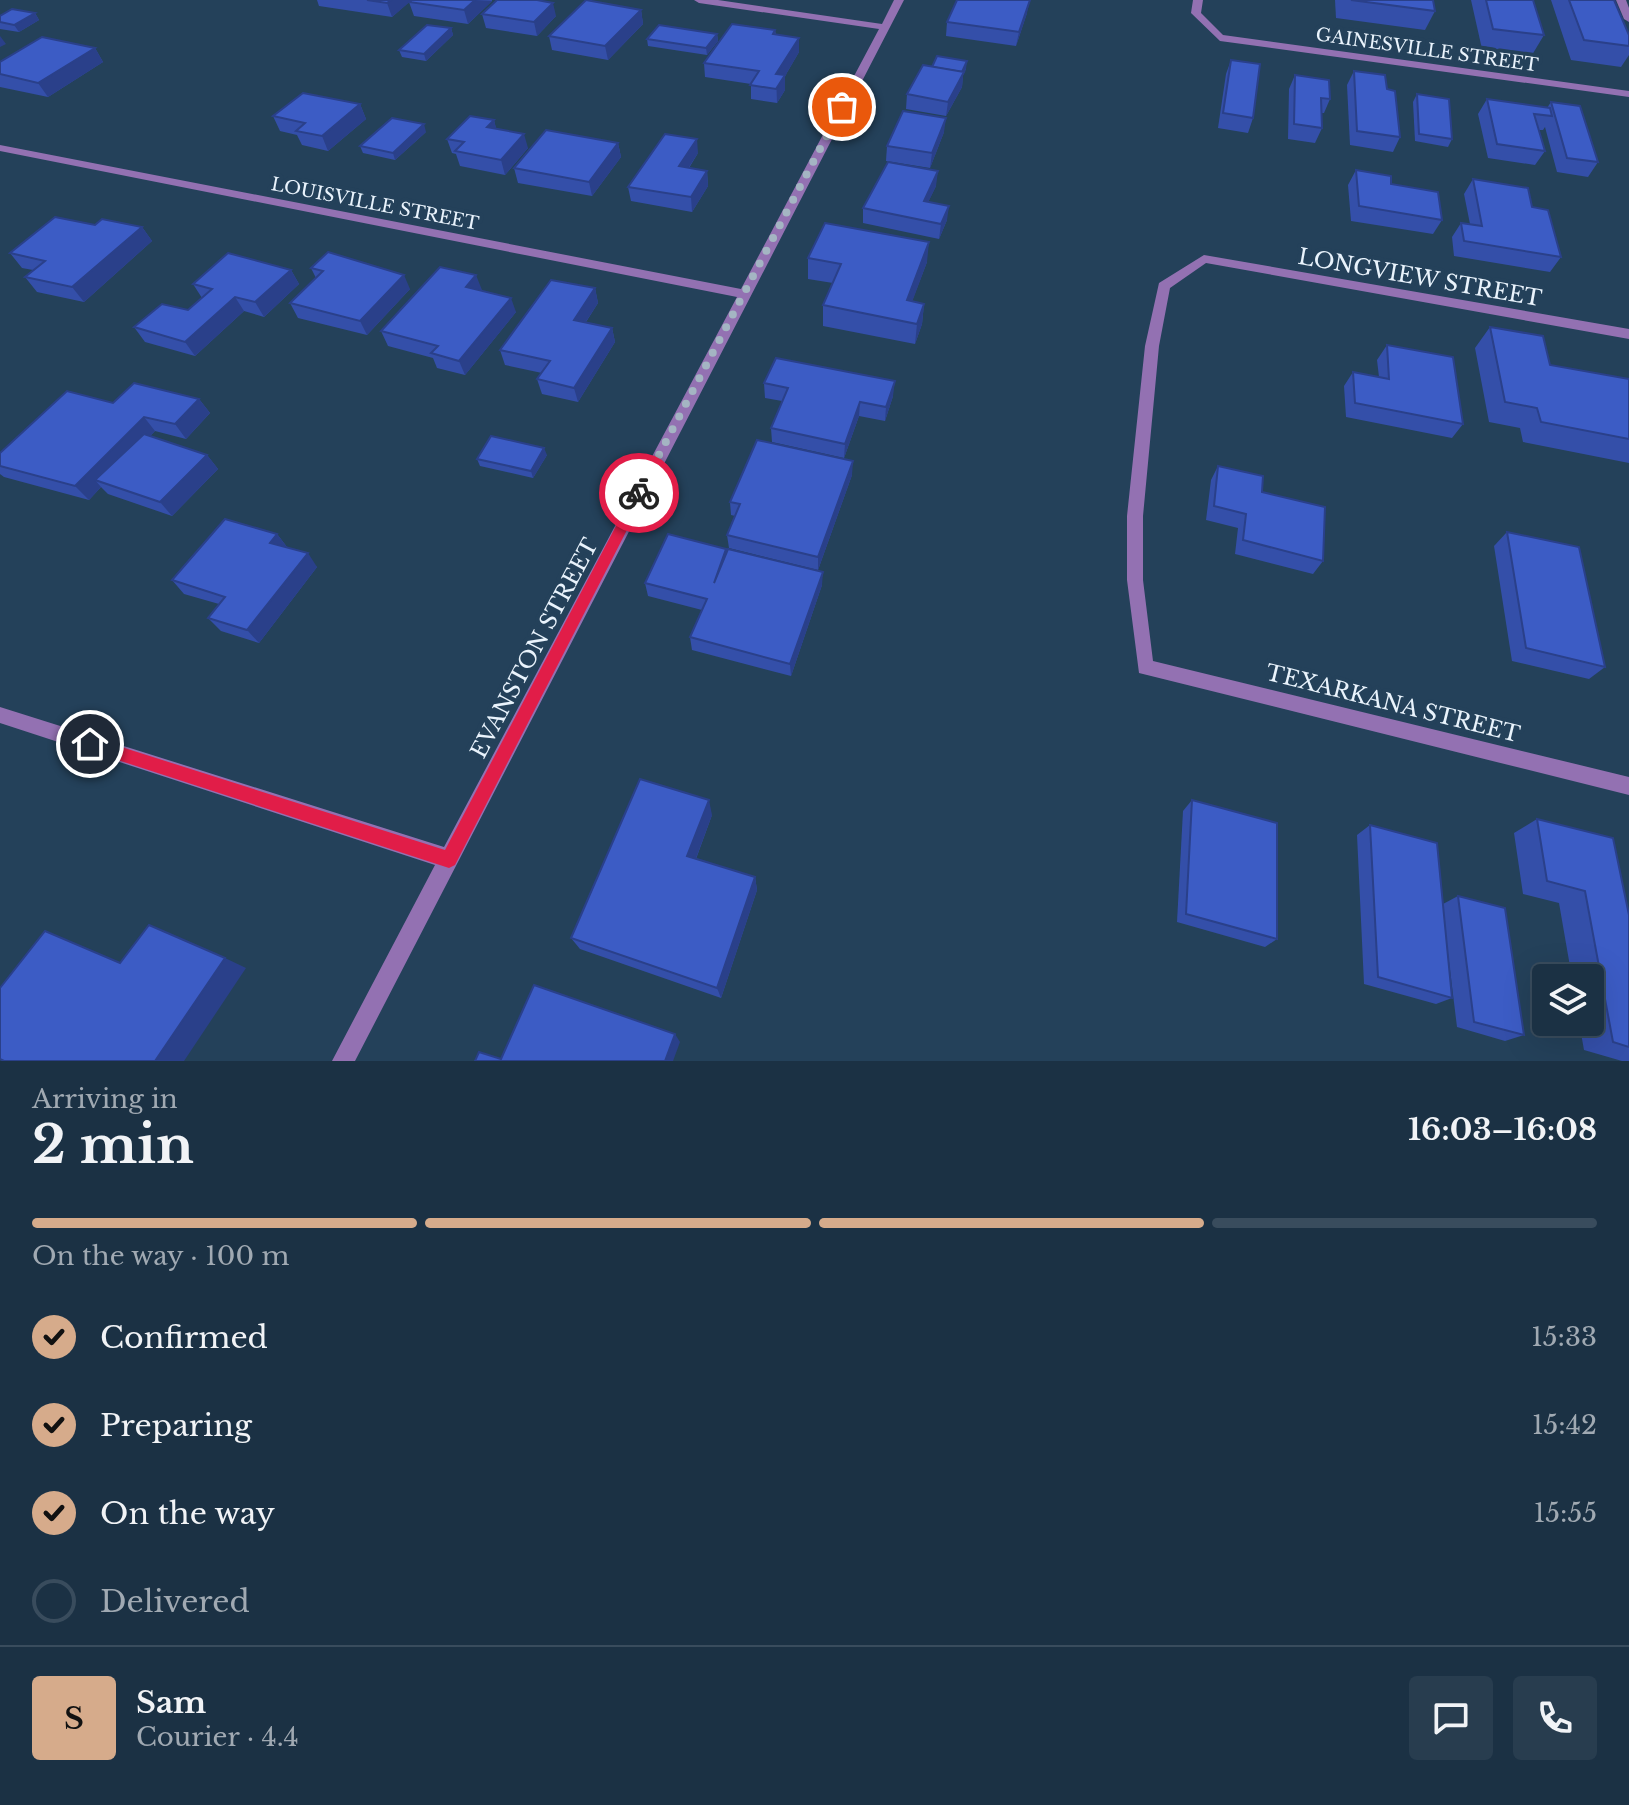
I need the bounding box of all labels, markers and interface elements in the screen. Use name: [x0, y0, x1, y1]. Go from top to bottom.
street label: GAINESVILLE STREET: [1314, 24, 1540, 77]
pin: [808, 73, 876, 141]
icon: bag: [820, 85, 864, 129]
street label: LOUISVILLE STREET: [269, 173, 481, 235]
street label: LONGVIEW STREET: [1296, 243, 1544, 312]
courier: [599, 453, 679, 533]
icon: bike: [617, 471, 661, 515]
street label: EVANSTON STREET: [465, 533, 604, 763]
street label: TEXARKANA STREET: [1263, 659, 1523, 748]
pin: [56, 710, 124, 778]
icon: home: [68, 722, 112, 766]
map controls: [1532, 964, 1604, 1036]
button: layers: [1532, 964, 1604, 1036]
text: Arriving in: [32, 1083, 178, 1115]
text: 16:03–16:08: [1408, 1111, 1597, 1148]
text: 2 min: [32, 1113, 194, 1177]
text: On the way · 100 m: [32, 1240, 289, 1272]
icon: check: [32, 1315, 76, 1359]
text: Confirmed: [100, 1319, 268, 1356]
text: 15:33: [1531, 1321, 1597, 1353]
icon: check: [32, 1403, 76, 1447]
text: Preparing: [100, 1407, 252, 1444]
text: 15:42: [1532, 1409, 1597, 1441]
icon: check: [32, 1491, 76, 1535]
text: On the way: [100, 1495, 275, 1532]
text: 15:55: [1534, 1497, 1597, 1529]
text: Delivered: [100, 1583, 250, 1620]
button: chat: [1409, 1676, 1493, 1760]
button: phone: [1513, 1676, 1597, 1760]
text: Sam: [136, 1684, 206, 1721]
text: S: [64, 1700, 84, 1737]
text: Courier · 4.4: [136, 1721, 299, 1753]

